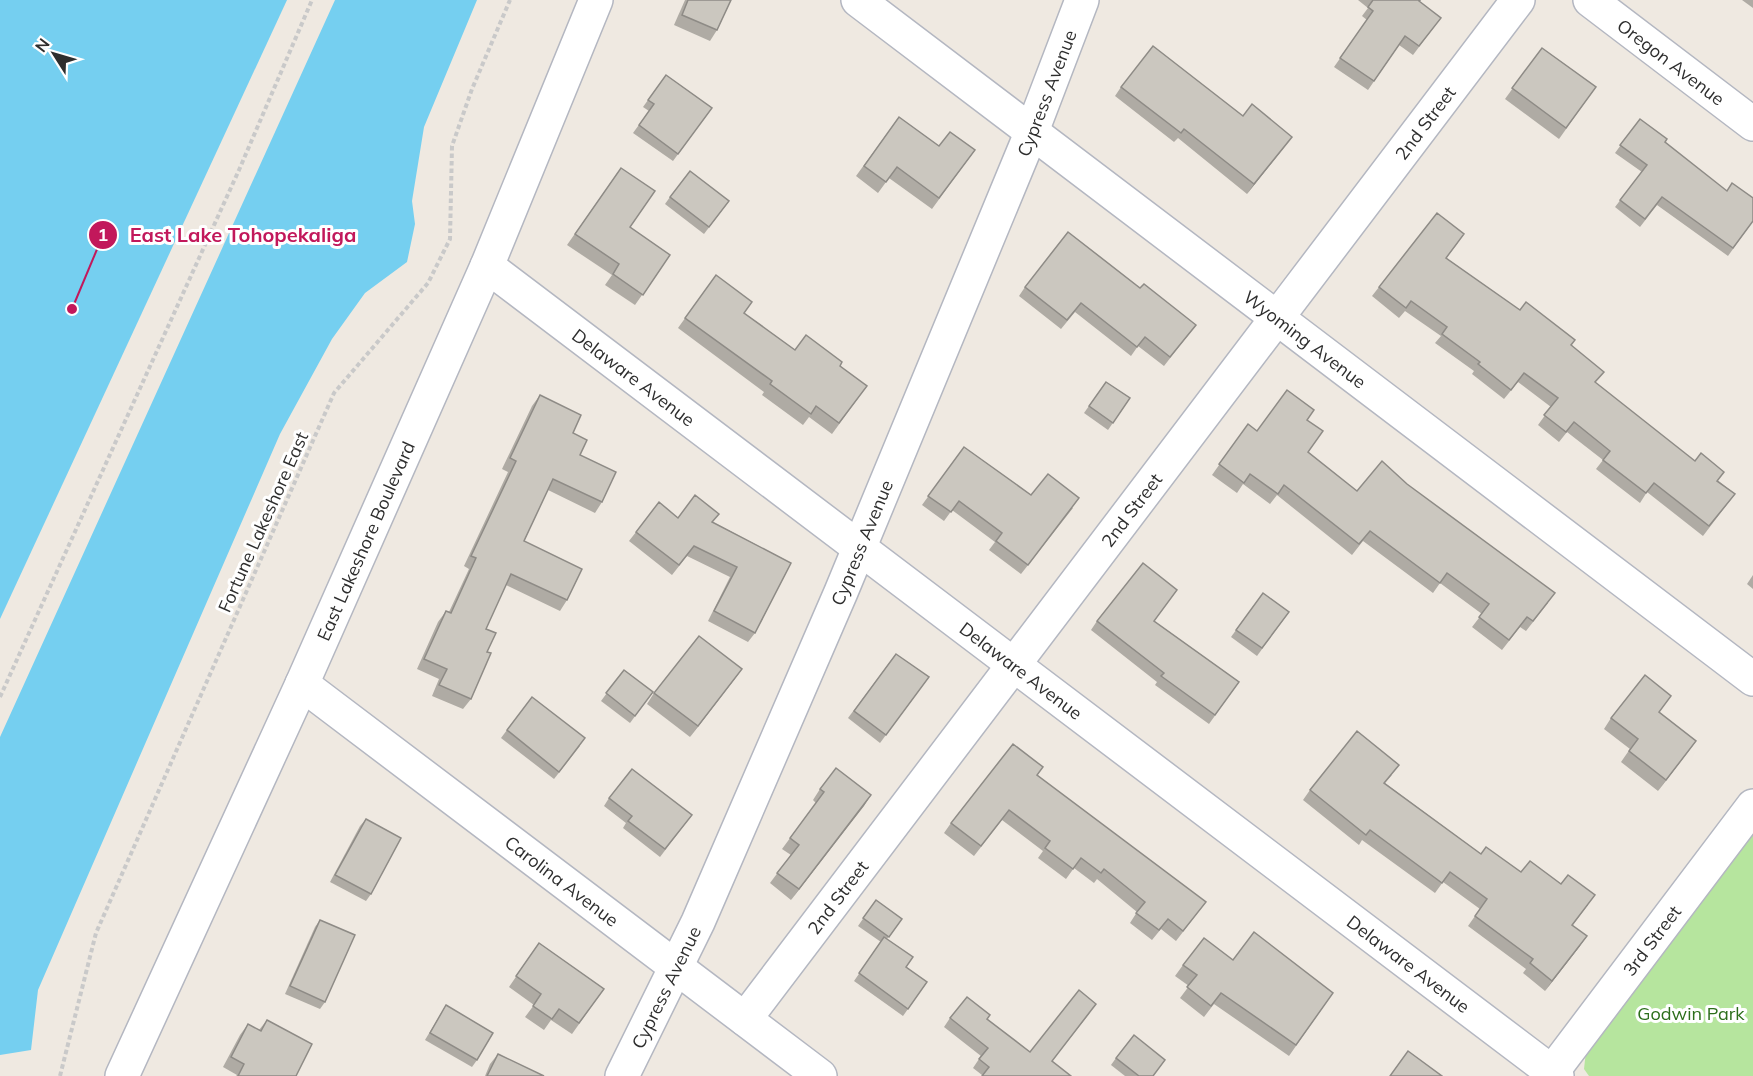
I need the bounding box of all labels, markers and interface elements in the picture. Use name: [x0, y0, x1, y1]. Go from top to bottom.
street label: Oregon Avenue: [1613, 13, 1730, 110]
north arrow: [24, 24, 84, 84]
street label: Cypress Avenue: [1011, 26, 1081, 160]
text: N: [30, 34, 54, 56]
street label: 2nd Street: [1390, 81, 1460, 164]
callout: East Lake Tohopekaliga: [88, 216, 368, 254]
text: East Lake Tohopekaliga: [130, 222, 356, 247]
text: 1: [98, 223, 108, 246]
street label: Wyoming Avenue: [1239, 285, 1371, 393]
street label: Delaware Avenue: [568, 323, 700, 431]
street label: Fortune Lakeshore East: [213, 428, 313, 616]
street label: East Lakeshore Boulevard: [311, 438, 420, 644]
street label: 2nd Street: [1096, 468, 1167, 551]
street label: Cypress Avenue: [825, 476, 898, 609]
street label: Delaware Avenue: [955, 616, 1087, 724]
street label: Carolina Avenue: [500, 830, 624, 931]
street label: 2nd Street: [802, 856, 873, 939]
street label: 3rd Street: [1617, 900, 1686, 980]
street label: Delaware Avenue: [1343, 910, 1475, 1018]
street label: Cypress Avenue: [626, 922, 706, 1052]
park label: Godwin Park: [1637, 1002, 1745, 1025]

